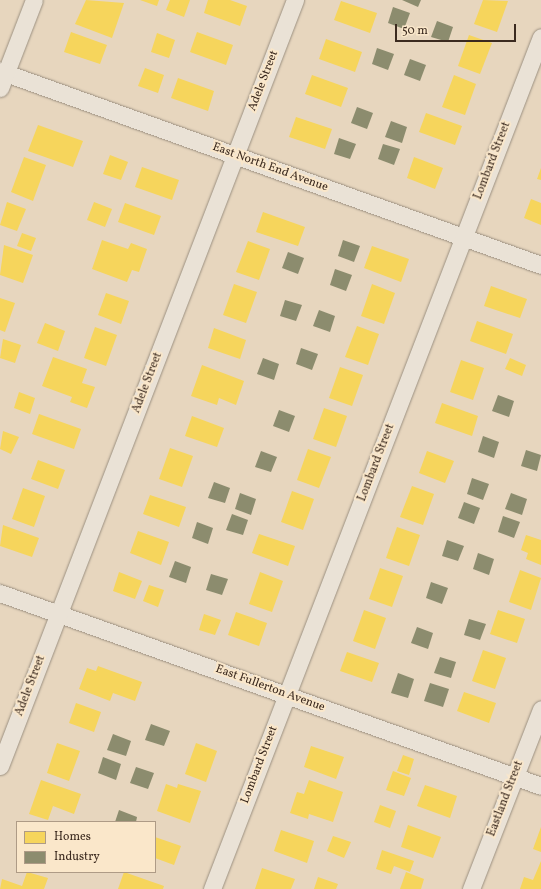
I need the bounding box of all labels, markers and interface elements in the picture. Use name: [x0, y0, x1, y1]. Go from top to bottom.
scale bar: [397, 16, 518, 42]
text: 50 m: [402, 23, 428, 39]
street label: Adele Street: [246, 49, 282, 113]
street label: Lombard Street: [472, 120, 514, 202]
street label: East North End Avenue: [210, 140, 330, 196]
street label: Adele Street: [130, 351, 166, 415]
street label: Lombard Street: [356, 422, 398, 504]
street label: Adele Street: [13, 654, 49, 718]
street label: East Fullerton Avenue: [213, 663, 327, 715]
street label: Lombard Street: [239, 724, 281, 806]
street label: Eastland Street: [485, 759, 527, 839]
legend: [16, 821, 156, 873]
text: Homes: [54, 829, 91, 845]
text: Industry: [54, 849, 100, 865]

